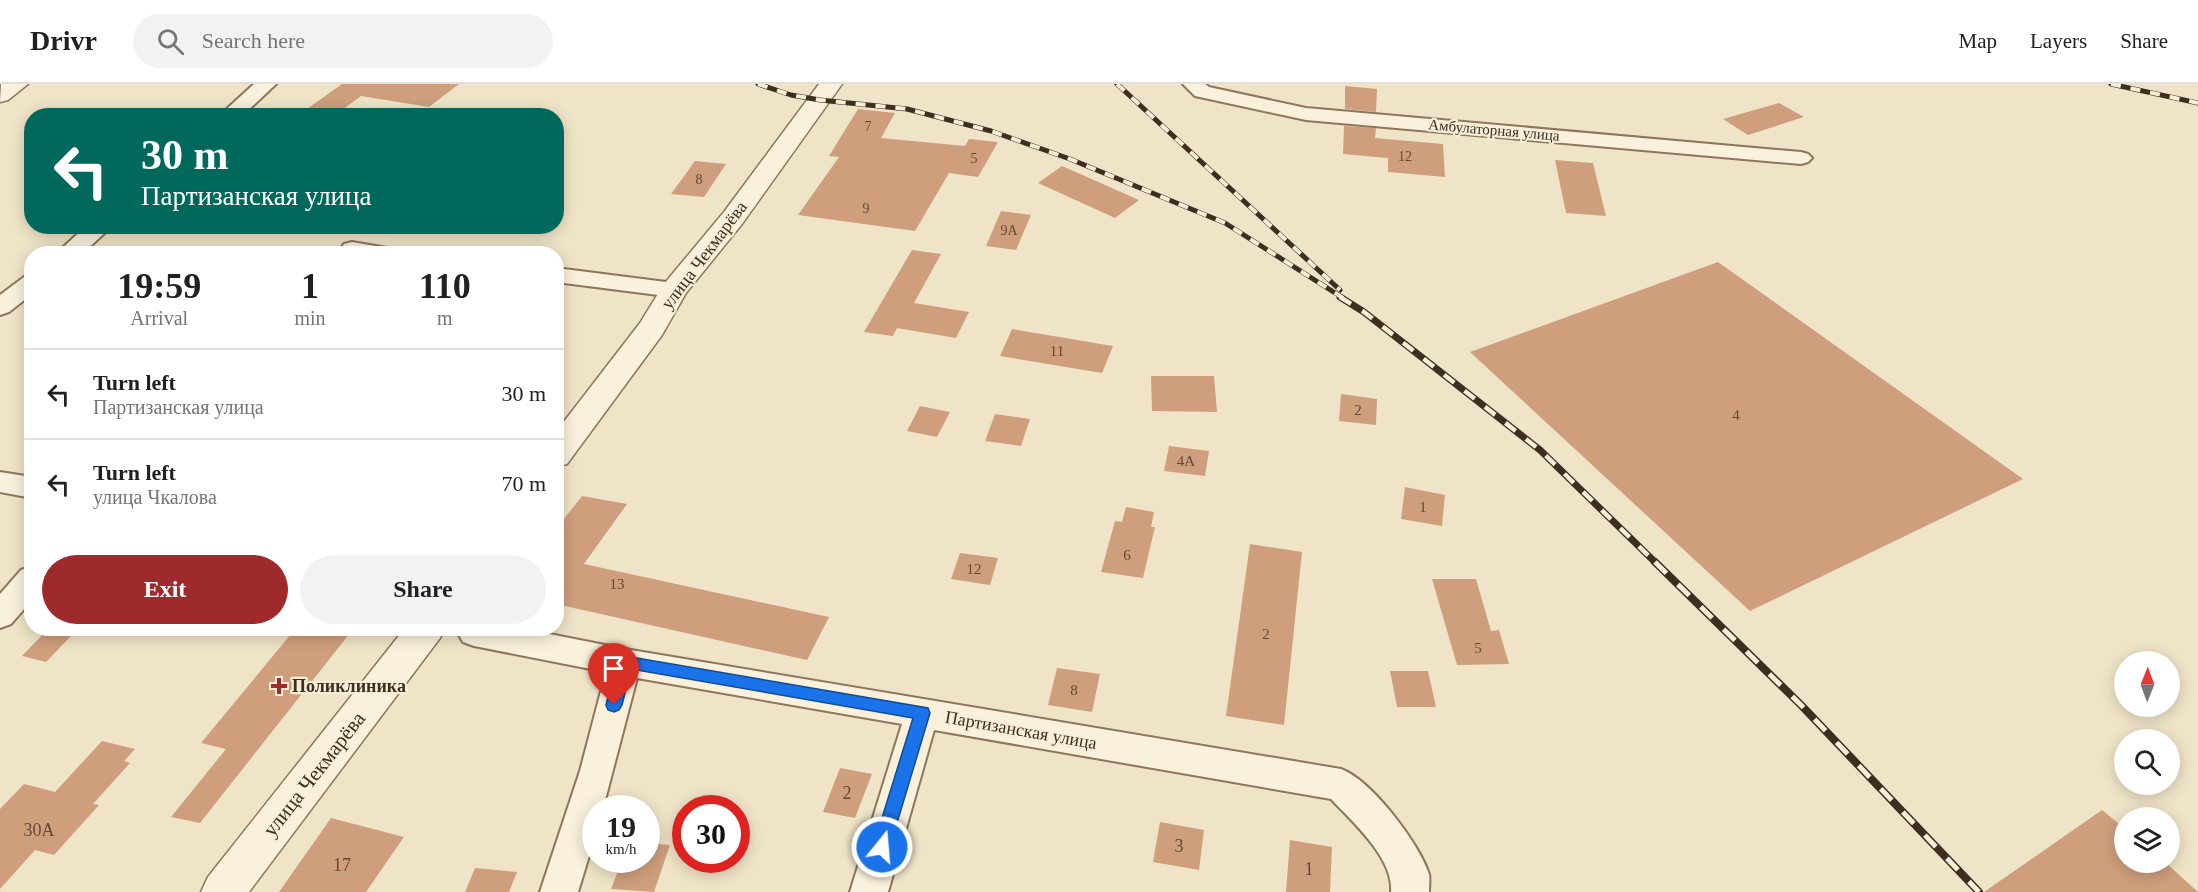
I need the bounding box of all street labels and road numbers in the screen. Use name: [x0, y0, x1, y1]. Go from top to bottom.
street label: Амбулаторная улица: [1428, 116, 1561, 144]
street label: улица Чекмарёва: [657, 197, 751, 313]
street label: улица Чекмарёва: [258, 706, 371, 841]
street label: Партизанская улица: [944, 707, 1098, 753]

